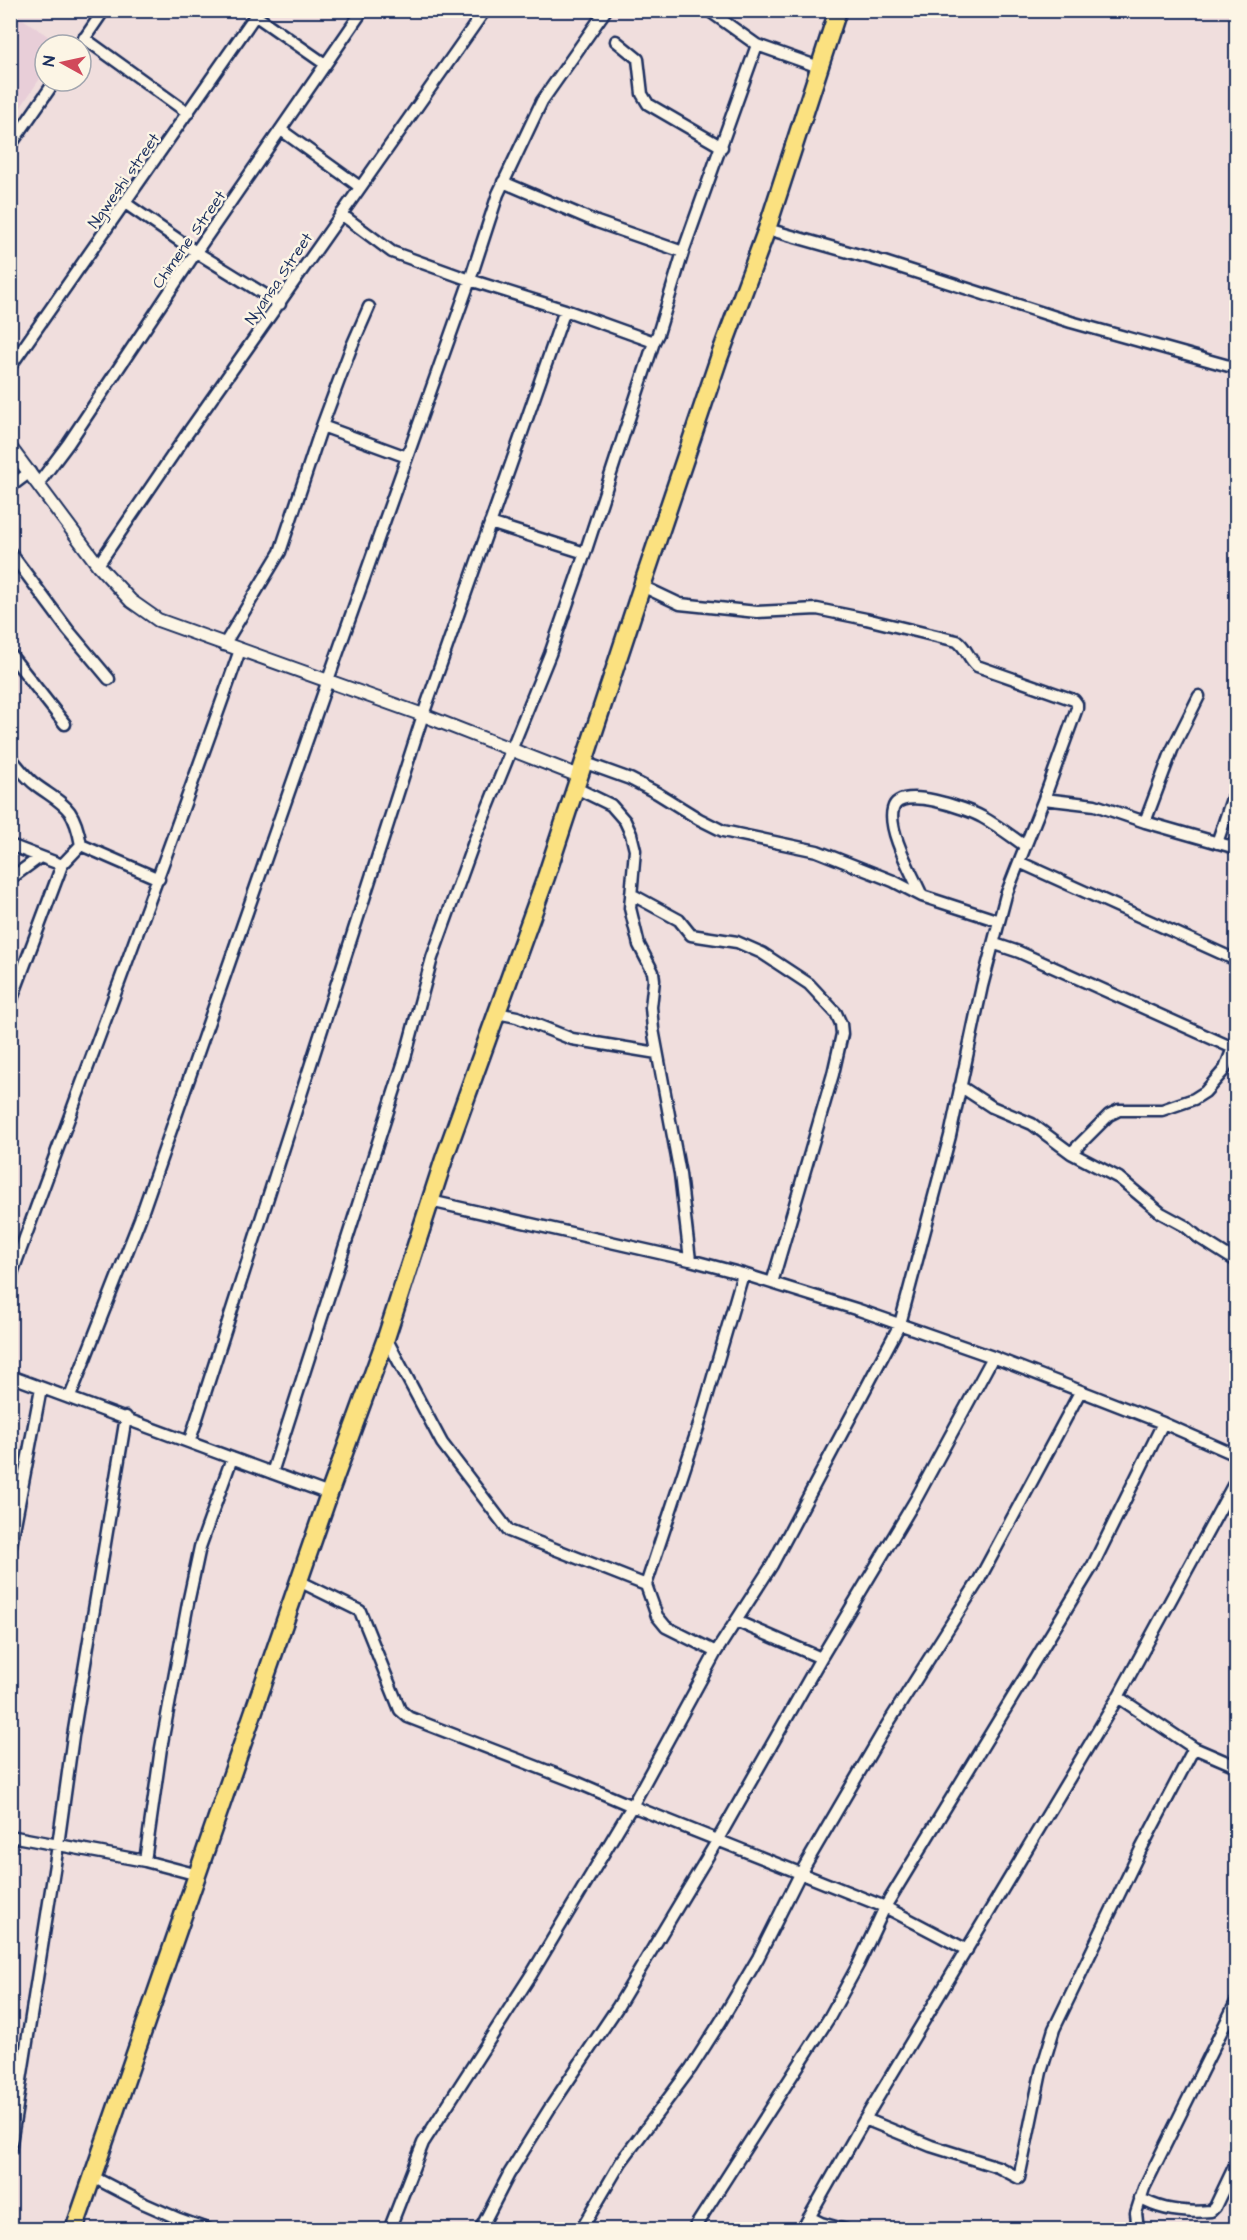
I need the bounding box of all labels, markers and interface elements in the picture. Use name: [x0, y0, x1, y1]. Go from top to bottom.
north arrow: [33, 33, 93, 93]
text: N: [38, 55, 61, 68]
street label: Ngweshi street: [83, 128, 166, 233]
street label: Chimene Street: [147, 186, 231, 293]
street label: Nyansa Street: [240, 228, 319, 330]

